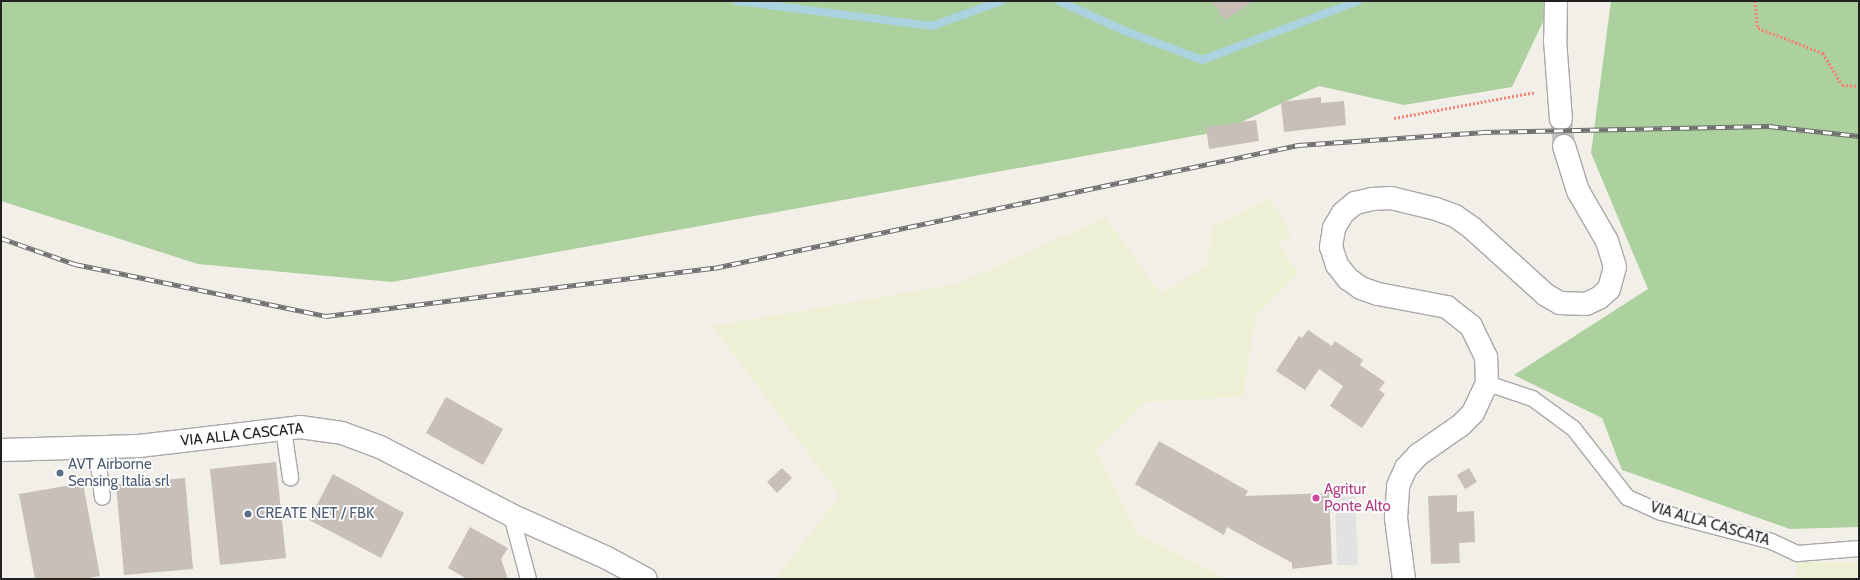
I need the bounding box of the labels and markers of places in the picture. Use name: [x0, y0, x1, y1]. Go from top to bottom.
place label: AVT Airborne Sensing Italia srl: [68, 455, 169, 490]
marker: AVT Airborne Sensing Italia srl: [55, 468, 65, 478]
place label: Agritur Ponte Alto: [1324, 480, 1391, 515]
marker: Agritur Ponte Alto: [1311, 493, 1321, 503]
place label: CREATE NET / FBK: [256, 505, 374, 523]
marker: CREATE NET / FBK: [243, 509, 253, 519]

